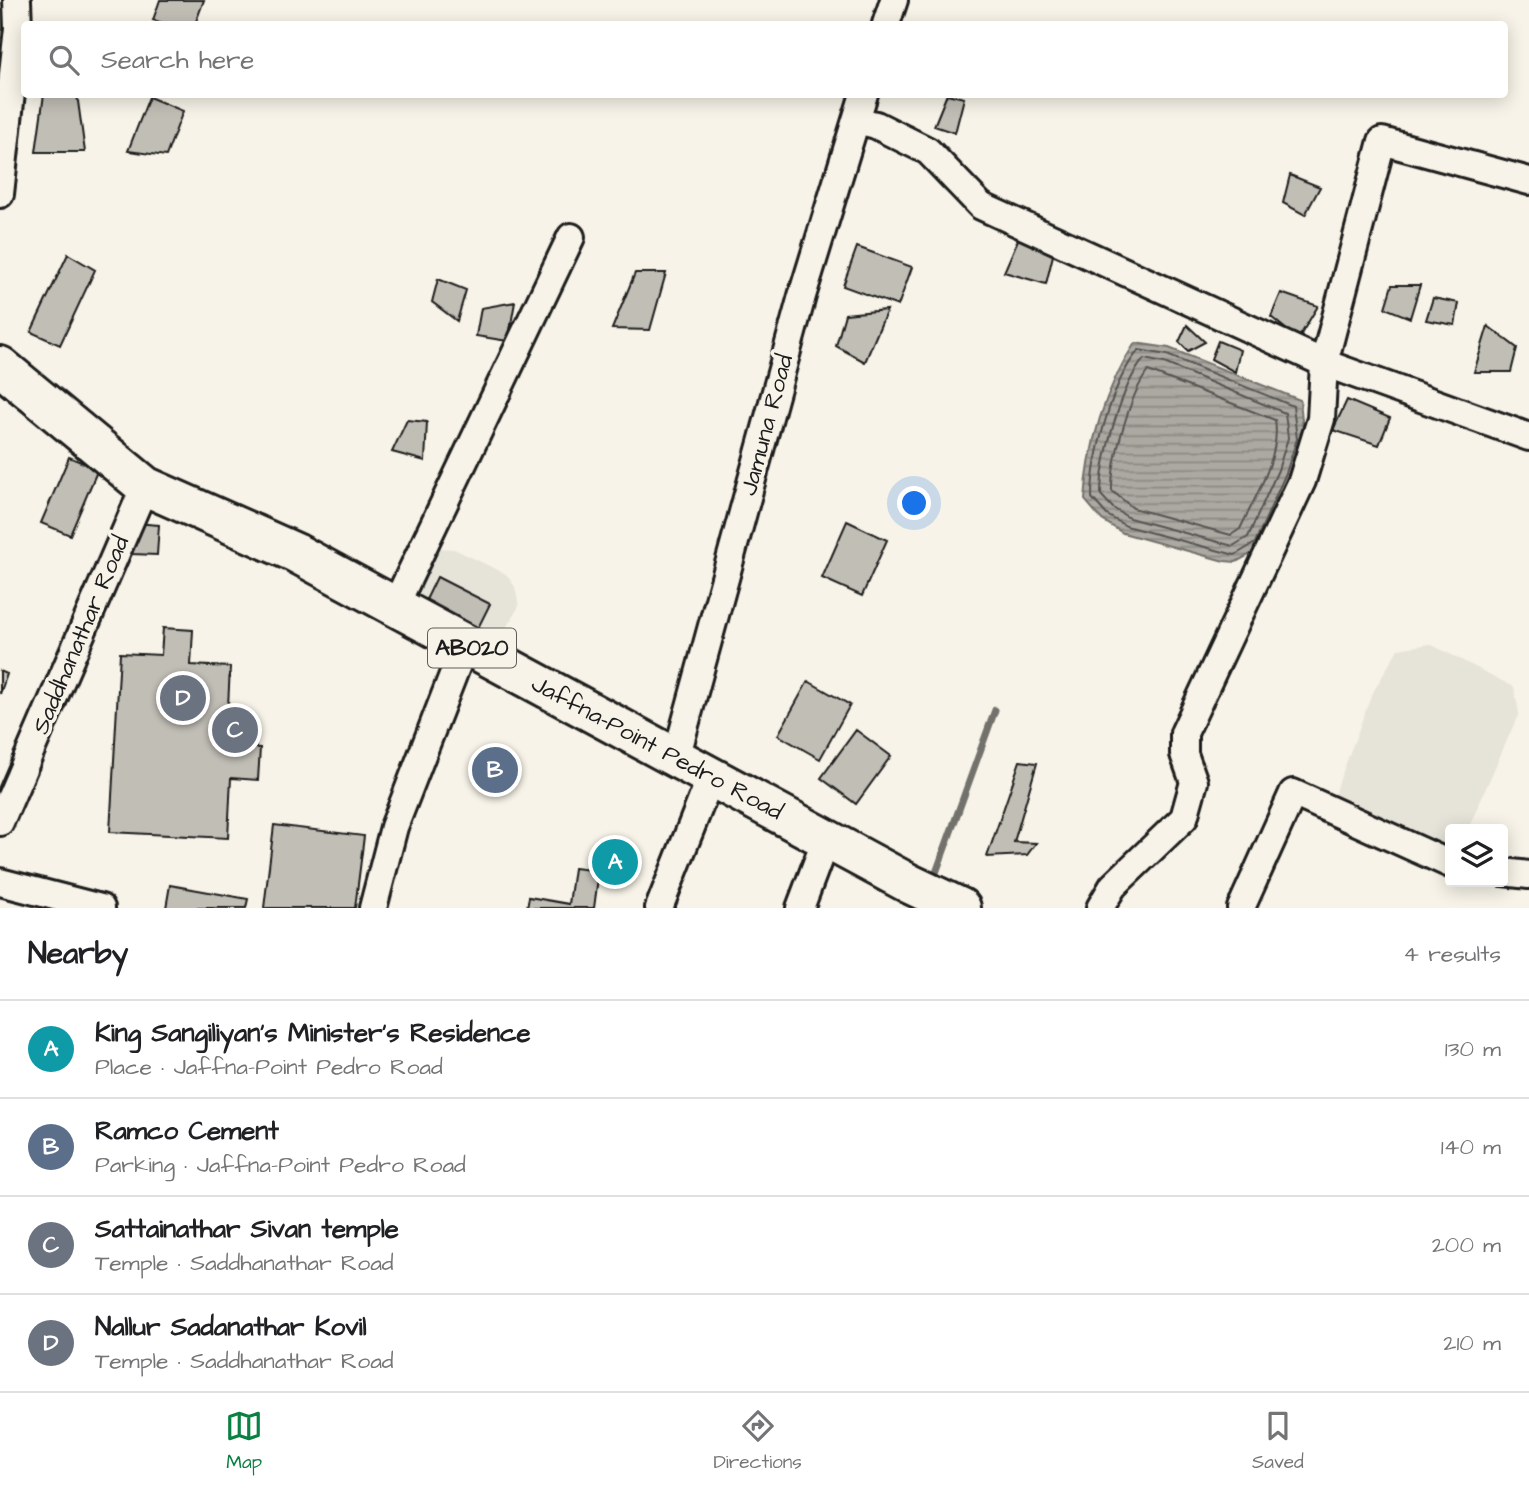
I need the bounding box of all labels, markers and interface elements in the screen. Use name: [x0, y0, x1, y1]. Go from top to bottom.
search box: [21, 21, 1508, 98]
icon: search: [45, 41, 83, 79]
text: Search here: [101, 42, 254, 78]
street label: Jamuna Road: [732, 351, 802, 499]
your location: [897, 486, 931, 520]
street label: Saddhanathar Road: [24, 531, 138, 739]
road number: AB020: [428, 628, 516, 668]
street label: Jaffna-Point Pedro Road: [525, 667, 789, 829]
pin: D: [160, 672, 206, 724]
pin: C: [212, 704, 258, 756]
pin: B: [472, 744, 518, 796]
map controls: [1445, 824, 1508, 887]
button: layers: [1445, 824, 1508, 887]
pin: A: [592, 836, 638, 888]
text: Nearby: [28, 933, 128, 975]
text: 4 results: [1403, 938, 1501, 970]
text: King Sangiliyan's Minister's Residence: [95, 1015, 531, 1051]
text: A: [44, 1033, 58, 1065]
text: 130 m: [1445, 1033, 1501, 1065]
text: Place · Jaffna-Point Pedro Road: [95, 1051, 443, 1083]
text: Ramco Cement: [95, 1113, 279, 1149]
text: B: [43, 1131, 59, 1163]
text: 140 m: [1441, 1131, 1501, 1163]
text: Parking · Jaffna-Point Pedro Road: [95, 1149, 466, 1181]
text: Sattainathar Sivan temple: [95, 1211, 399, 1247]
text: C: [43, 1229, 59, 1261]
text: 200 m: [1432, 1229, 1501, 1261]
text: Temple · Saddhanathar Road: [95, 1247, 394, 1279]
text: Nallur Sadanathar Kovil: [95, 1309, 367, 1345]
text: D: [44, 1327, 58, 1359]
text: 210 m: [1443, 1327, 1501, 1359]
text: Temple · Saddhanathar Road: [95, 1345, 394, 1377]
tab: Map: [225, 1407, 263, 1476]
tab: Directions: [713, 1407, 802, 1476]
tab: Saved: [1252, 1407, 1304, 1476]

